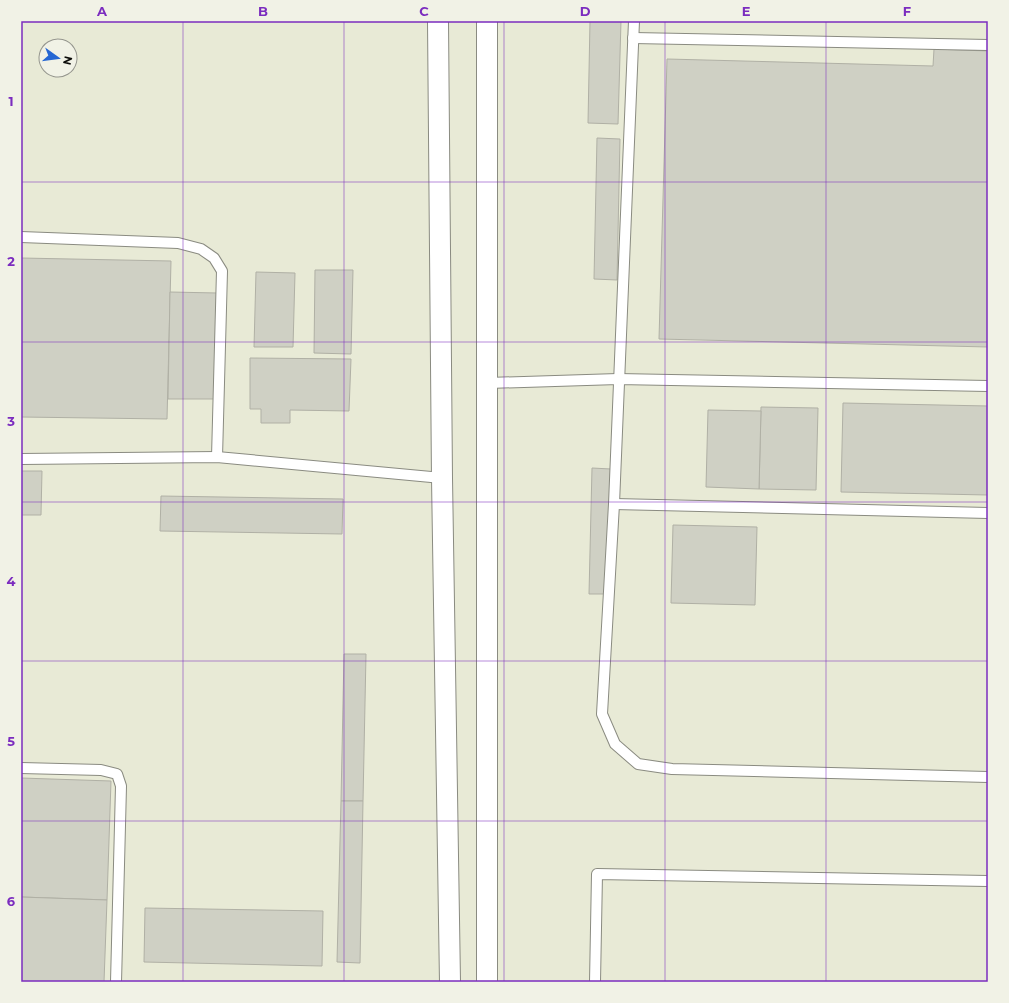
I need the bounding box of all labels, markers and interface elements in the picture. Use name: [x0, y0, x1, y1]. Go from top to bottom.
text: A: [96, 3, 108, 19]
text: B: [258, 3, 268, 19]
text: C: [419, 3, 429, 19]
text: D: [580, 3, 591, 19]
text: E: [742, 3, 751, 19]
text: F: [903, 3, 911, 19]
north arrow: [38, 38, 78, 78]
text: N: [60, 54, 76, 66]
text: 1: [8, 93, 14, 109]
text: 2: [7, 253, 15, 269]
text: 3: [6, 413, 15, 429]
text: 4: [7, 573, 16, 589]
text: 5: [7, 733, 15, 749]
text: 6: [7, 893, 16, 909]

